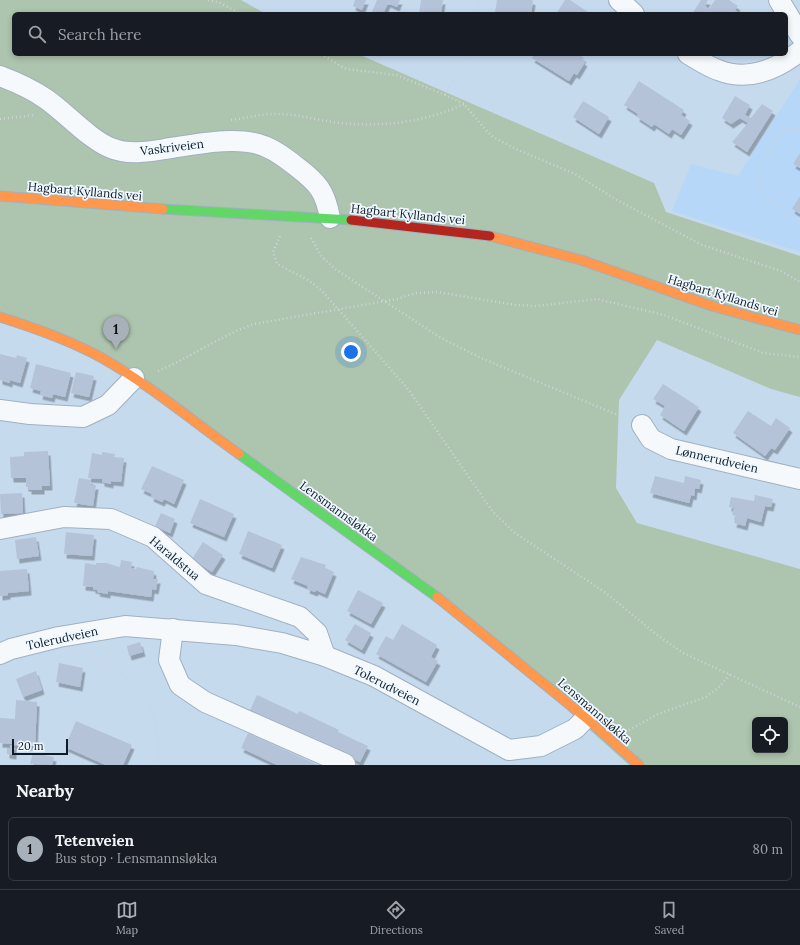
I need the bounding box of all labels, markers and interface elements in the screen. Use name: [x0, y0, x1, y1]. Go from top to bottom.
search box: [12, 12, 788, 56]
icon: search: [26, 23, 48, 45]
text: Search here: [58, 25, 141, 44]
street label: Vaskriveien: [138, 136, 205, 158]
street label: Hagbart Kyllands vei: [27, 179, 143, 203]
street label: Hagbart Kyllands vei: [350, 201, 466, 227]
street label: Hagbart Kyllands vei: [666, 271, 780, 319]
pin: 1: [103, 316, 129, 349]
your location: [341, 342, 361, 362]
street label: Lønnerudveien: [674, 442, 760, 476]
street label: Lensmannsløkka: [297, 478, 381, 544]
street label: Haraldstua: [147, 533, 203, 583]
street label: Tolerudveien: [25, 623, 99, 653]
street label: Tolerudveien: [351, 662, 423, 708]
street label: Lensmannsløkka: [555, 675, 635, 747]
map controls: [752, 717, 788, 753]
button: locate: [752, 717, 788, 753]
scale bar: [12, 737, 68, 756]
text: 20 m: [18, 739, 43, 753]
text: Nearby: [16, 780, 74, 802]
text: Tetenveien: [55, 831, 134, 850]
text: 1: [27, 841, 33, 858]
text: 80 m: [753, 841, 783, 858]
text: Bus stop · Lensmannsløkka: [55, 850, 217, 867]
tab: Map: [116, 899, 138, 937]
tab: Directions: [370, 899, 423, 937]
tab: Saved: [654, 899, 684, 937]

